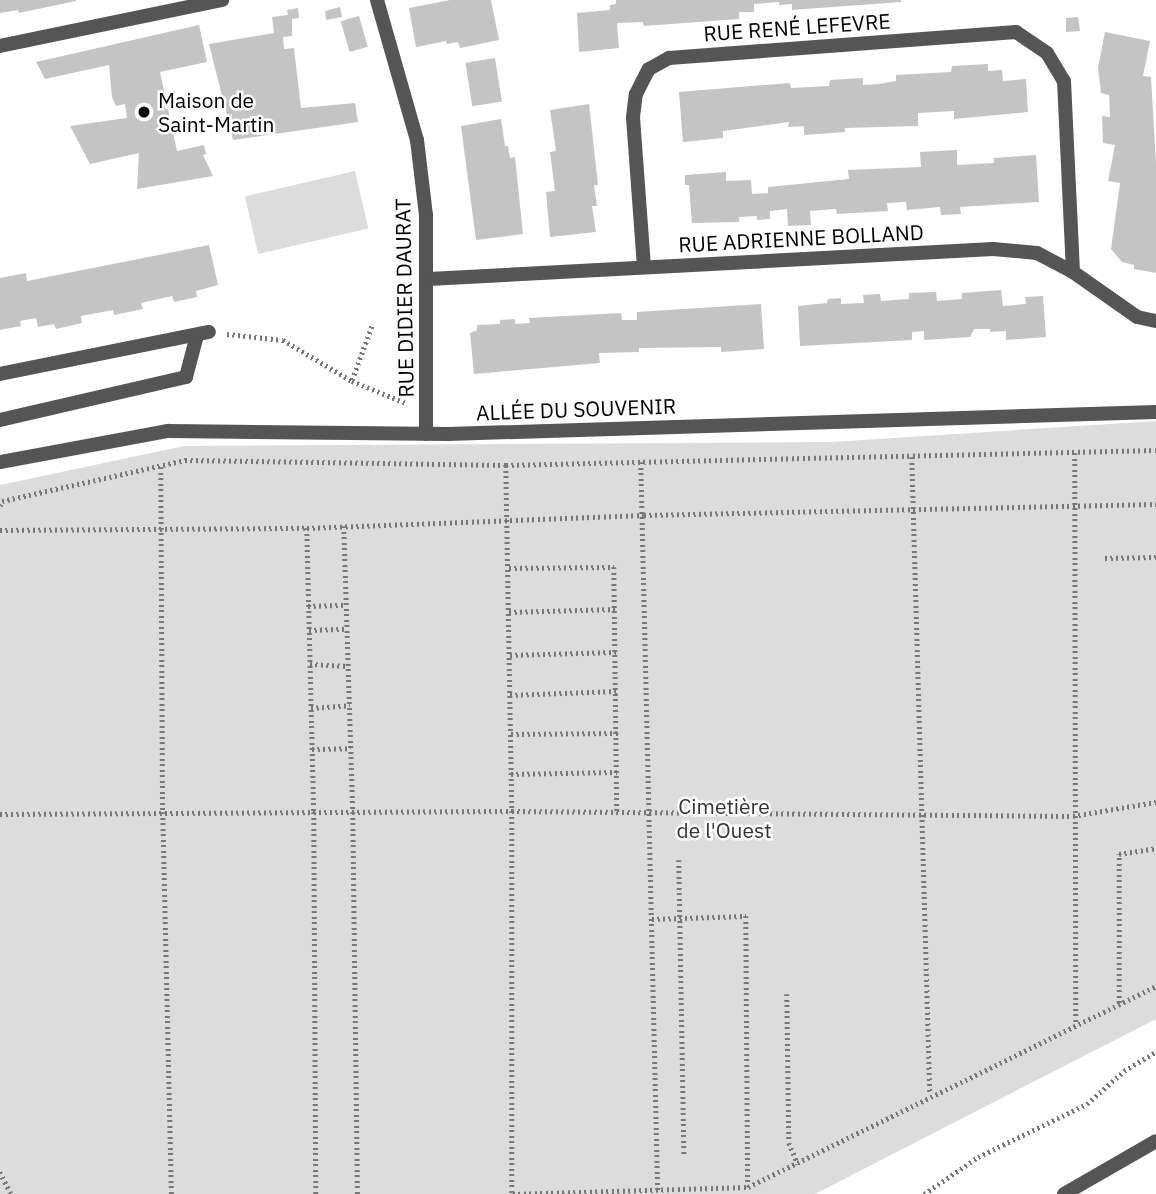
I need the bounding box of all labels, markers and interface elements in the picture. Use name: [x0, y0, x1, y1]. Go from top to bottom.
street label: RUE RENÉ LEFEVRE: [703, 8, 891, 46]
place label: Maison de Saint-Martin: [158, 87, 275, 137]
marker: Maison de Saint-Martin: [136, 104, 152, 120]
street label: RUE DIDIER DAURAT: [390, 198, 418, 398]
street label: RUE ADRIENNE BOLLAND: [678, 219, 924, 257]
street label: ALLÉE DU SOUVENIR: [475, 393, 677, 425]
park label: Cimetière de l'Ouest: [676, 793, 772, 843]

